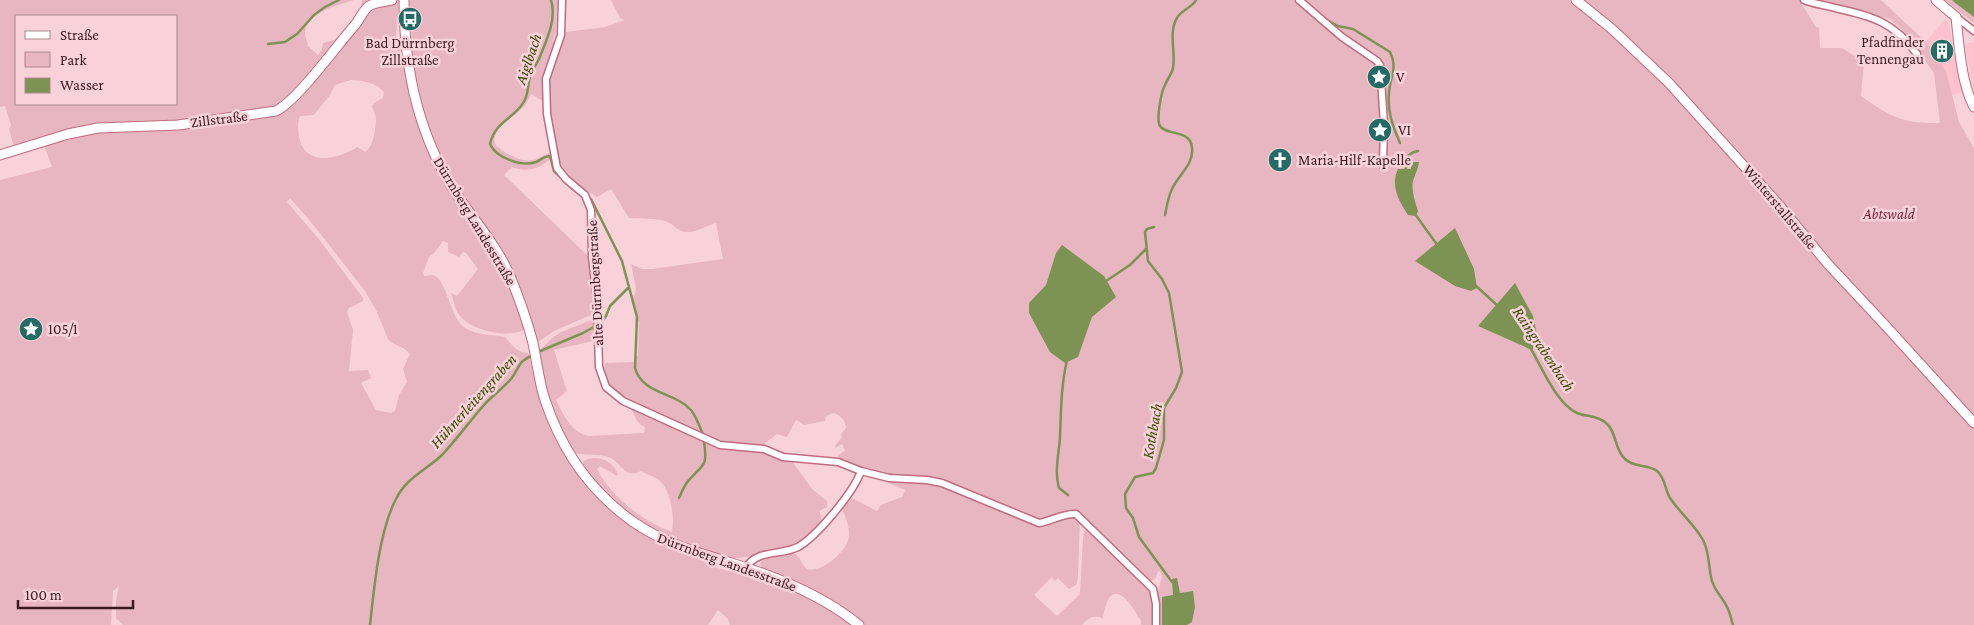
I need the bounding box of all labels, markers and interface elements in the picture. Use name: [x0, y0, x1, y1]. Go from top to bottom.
bus stop icon: Bad Dürrnberg Zillstraße: [397, 6, 423, 32]
legend: [15, 15, 178, 105]
text: Straße: [60, 27, 99, 43]
water label: Aiglbach: [511, 31, 546, 88]
place label: Pfadfinder Tennengau: [1857, 34, 1925, 68]
place label: Bad Dürrnberg Zillstraße: [365, 35, 455, 68]
building icon: Pfadfinder Tennengau: [1929, 38, 1955, 64]
text: Park: [60, 52, 87, 68]
place icon: V: [1366, 64, 1392, 90]
place label: V: [1396, 69, 1405, 85]
text: Wasser: [60, 77, 104, 93]
street label: Zillstraße: [190, 108, 249, 130]
place icon: VI: [1367, 117, 1393, 143]
place label: VI: [1398, 122, 1411, 138]
church icon: Maria-Hilf-Kapelle: [1267, 147, 1293, 173]
place label: Maria-Hilf-Kapelle: [1298, 152, 1411, 169]
street label: Dürrnberg Landesstraße: [429, 154, 520, 289]
street label: Winterstallstraße: [1740, 161, 1820, 253]
park label: Abtswald: [1862, 206, 1916, 222]
street label: alte Dürrnbergstraße: [584, 219, 607, 346]
water label: Raingrabenbach: [1509, 304, 1579, 395]
place icon: 105/1: [18, 316, 44, 342]
place label: 105/1: [48, 321, 78, 337]
water label: Hühnerleitengraben: [426, 351, 520, 452]
water label: Kothbach: [1139, 402, 1165, 460]
street label: Dürrnberg Landesstraße: [655, 529, 799, 596]
scale bar: [18, 578, 132, 610]
text: 100 m: [25, 587, 62, 603]

